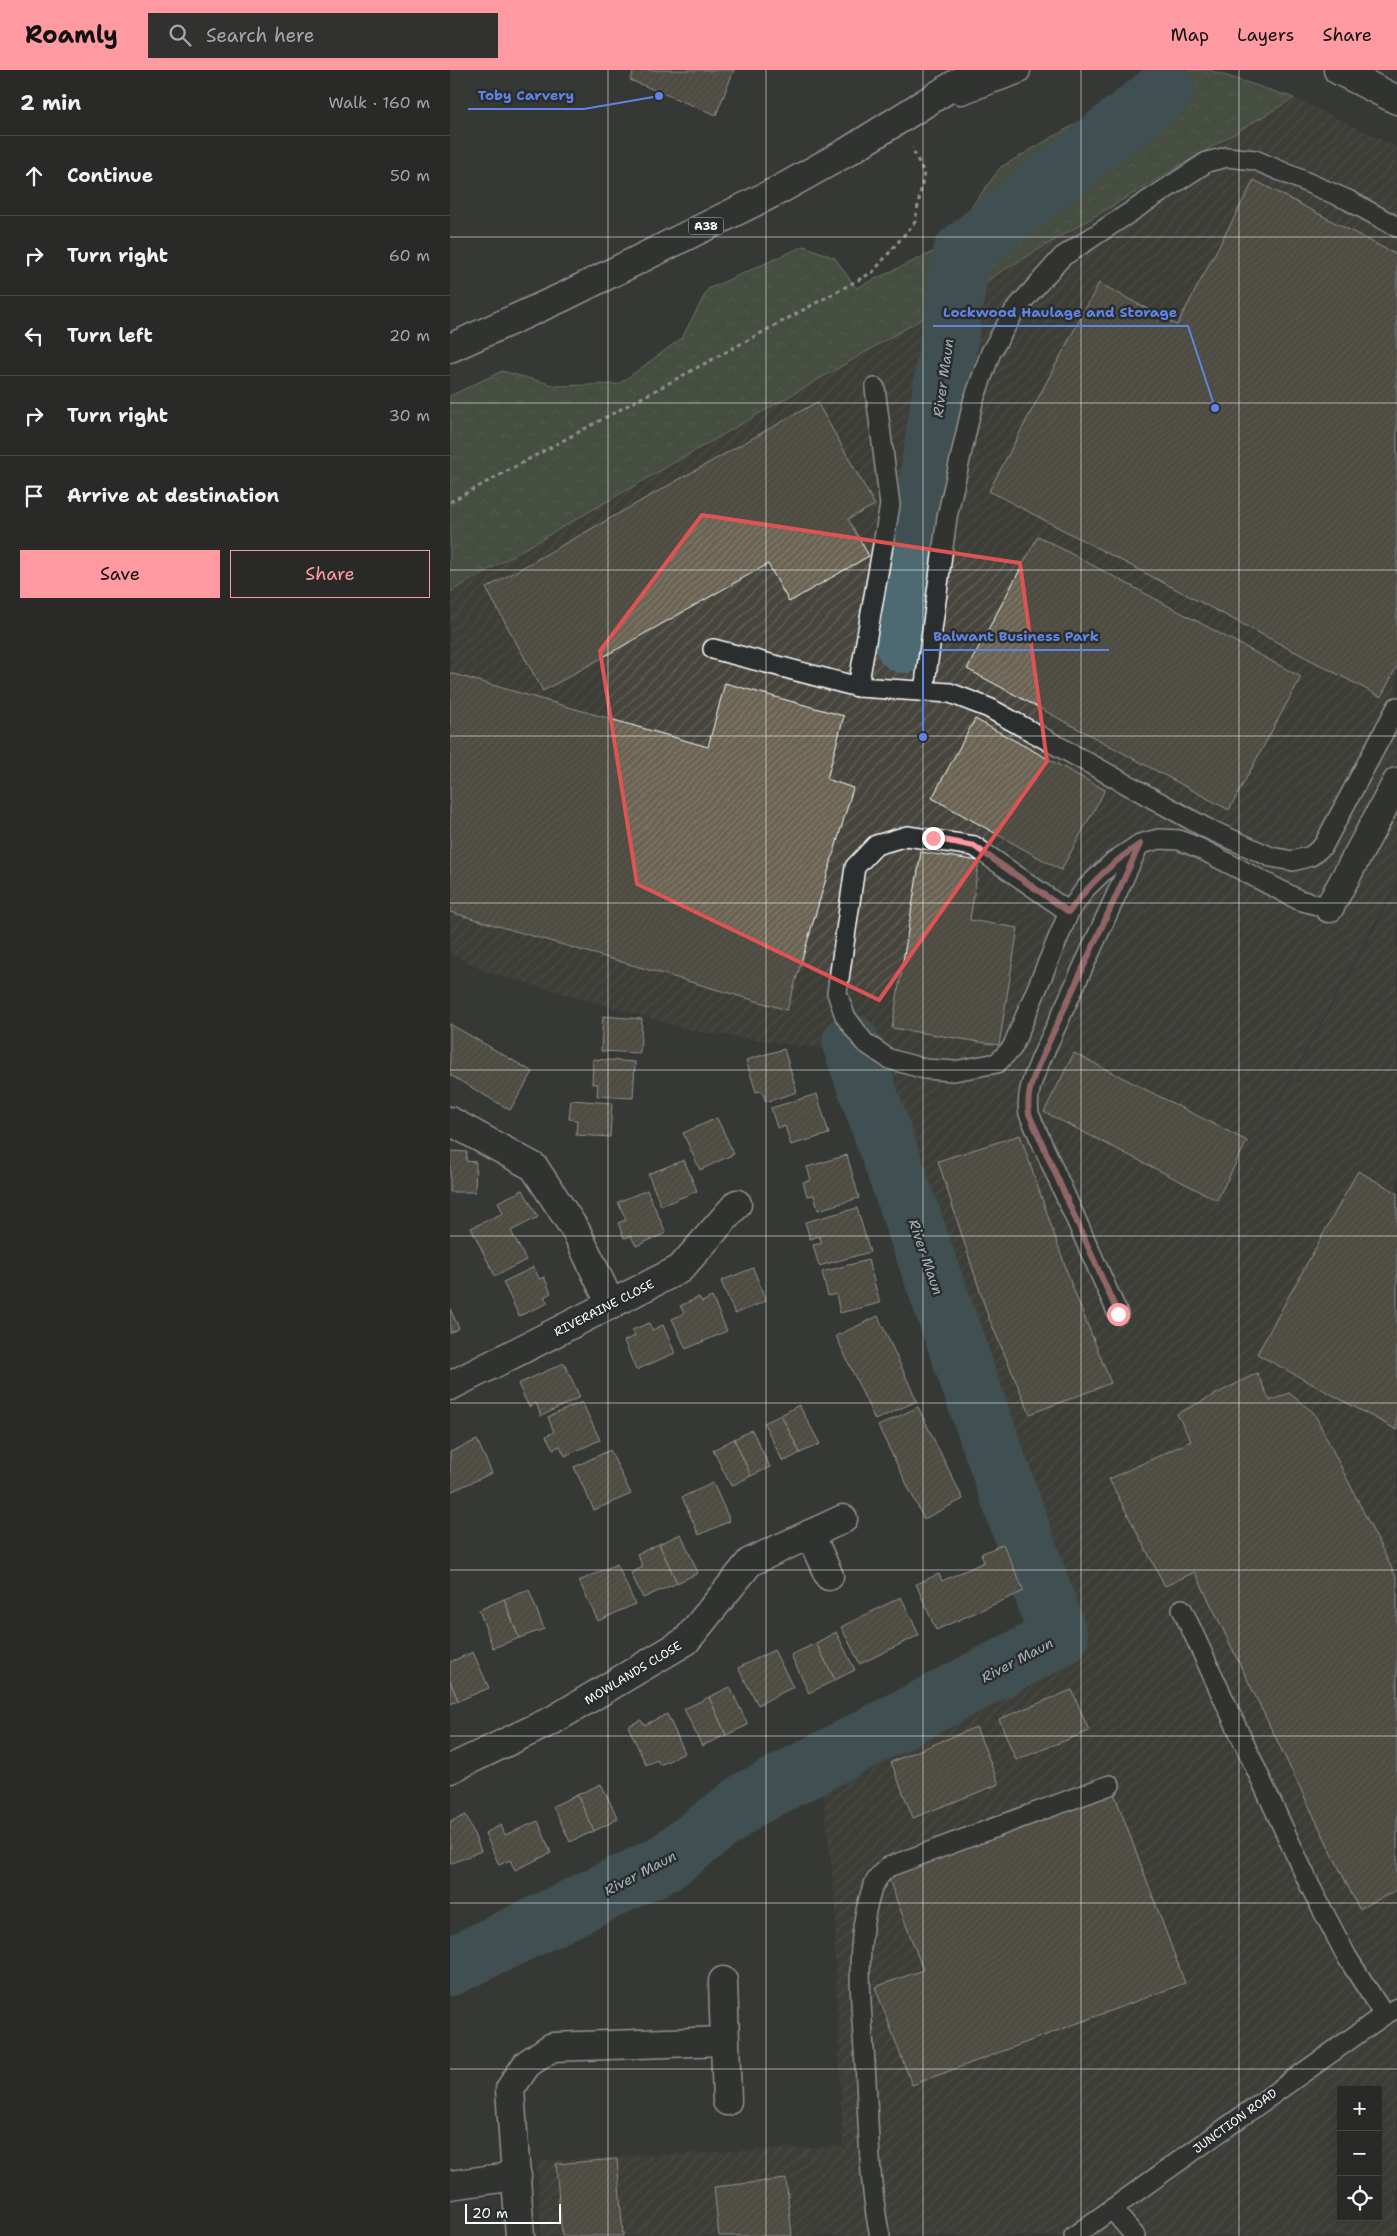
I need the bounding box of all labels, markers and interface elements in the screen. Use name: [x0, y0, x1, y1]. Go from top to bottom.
search box: [148, 13, 498, 58]
text: Roamly: [25, 19, 118, 51]
icon: search: [166, 21, 194, 49]
text: Search here: [206, 23, 315, 48]
text: Map: [1171, 23, 1209, 47]
text: Layers: [1237, 23, 1294, 47]
text: Share: [1322, 23, 1372, 47]
callout: Toby Carvery: [468, 80, 584, 109]
text: Toby Carvery: [478, 86, 574, 104]
text: 2 min: [20, 89, 81, 117]
text: Walk · 160 m: [329, 92, 430, 113]
icon: ahead: [20, 162, 48, 190]
text: Continue: [67, 163, 153, 188]
text: 50 m: [390, 165, 430, 186]
road number: A38: [688, 218, 724, 234]
icon: right: [20, 242, 48, 270]
text: Turn right: [67, 243, 168, 268]
text: 60 m: [389, 245, 430, 266]
callout: Lockwood Haulage and Storage: [933, 297, 1188, 326]
text: Lockwood Haulage and Storage: [943, 303, 1177, 321]
icon: left: [20, 322, 48, 350]
text: Turn left: [67, 323, 153, 348]
text: 20 m: [389, 325, 430, 346]
water label: River Maun: [929, 338, 957, 418]
icon: right: [20, 402, 48, 430]
text: Turn right: [67, 403, 168, 428]
text: 30 m: [389, 405, 430, 426]
icon: arrive: [20, 482, 48, 510]
text: Arrive at destination: [67, 483, 279, 508]
button: Save: [20, 550, 220, 598]
button: Share: [230, 550, 430, 598]
callout: Balwant Business Park: [923, 621, 1109, 650]
text: Balwant Business Park: [933, 627, 1099, 645]
route end: [922, 827, 945, 850]
water label: River Maun: [905, 1217, 947, 1297]
street label: RIVERAINE CLOSE: [551, 1276, 657, 1340]
route start: [1107, 1303, 1130, 1326]
water label: River Maun: [978, 1633, 1056, 1687]
street label: MOWLANDS CLOSE: [582, 1638, 684, 1708]
water label: River Maun: [601, 1846, 679, 1900]
street label: JUNCTION ROAD: [1190, 2085, 1280, 2157]
map controls: [1337, 2086, 1382, 2221]
button: +: [1337, 2086, 1382, 2131]
button: −: [1337, 2131, 1382, 2176]
button: locate: [1337, 2176, 1382, 2221]
scale bar: [465, 2201, 561, 2224]
text: 20 m: [472, 2204, 508, 2222]

